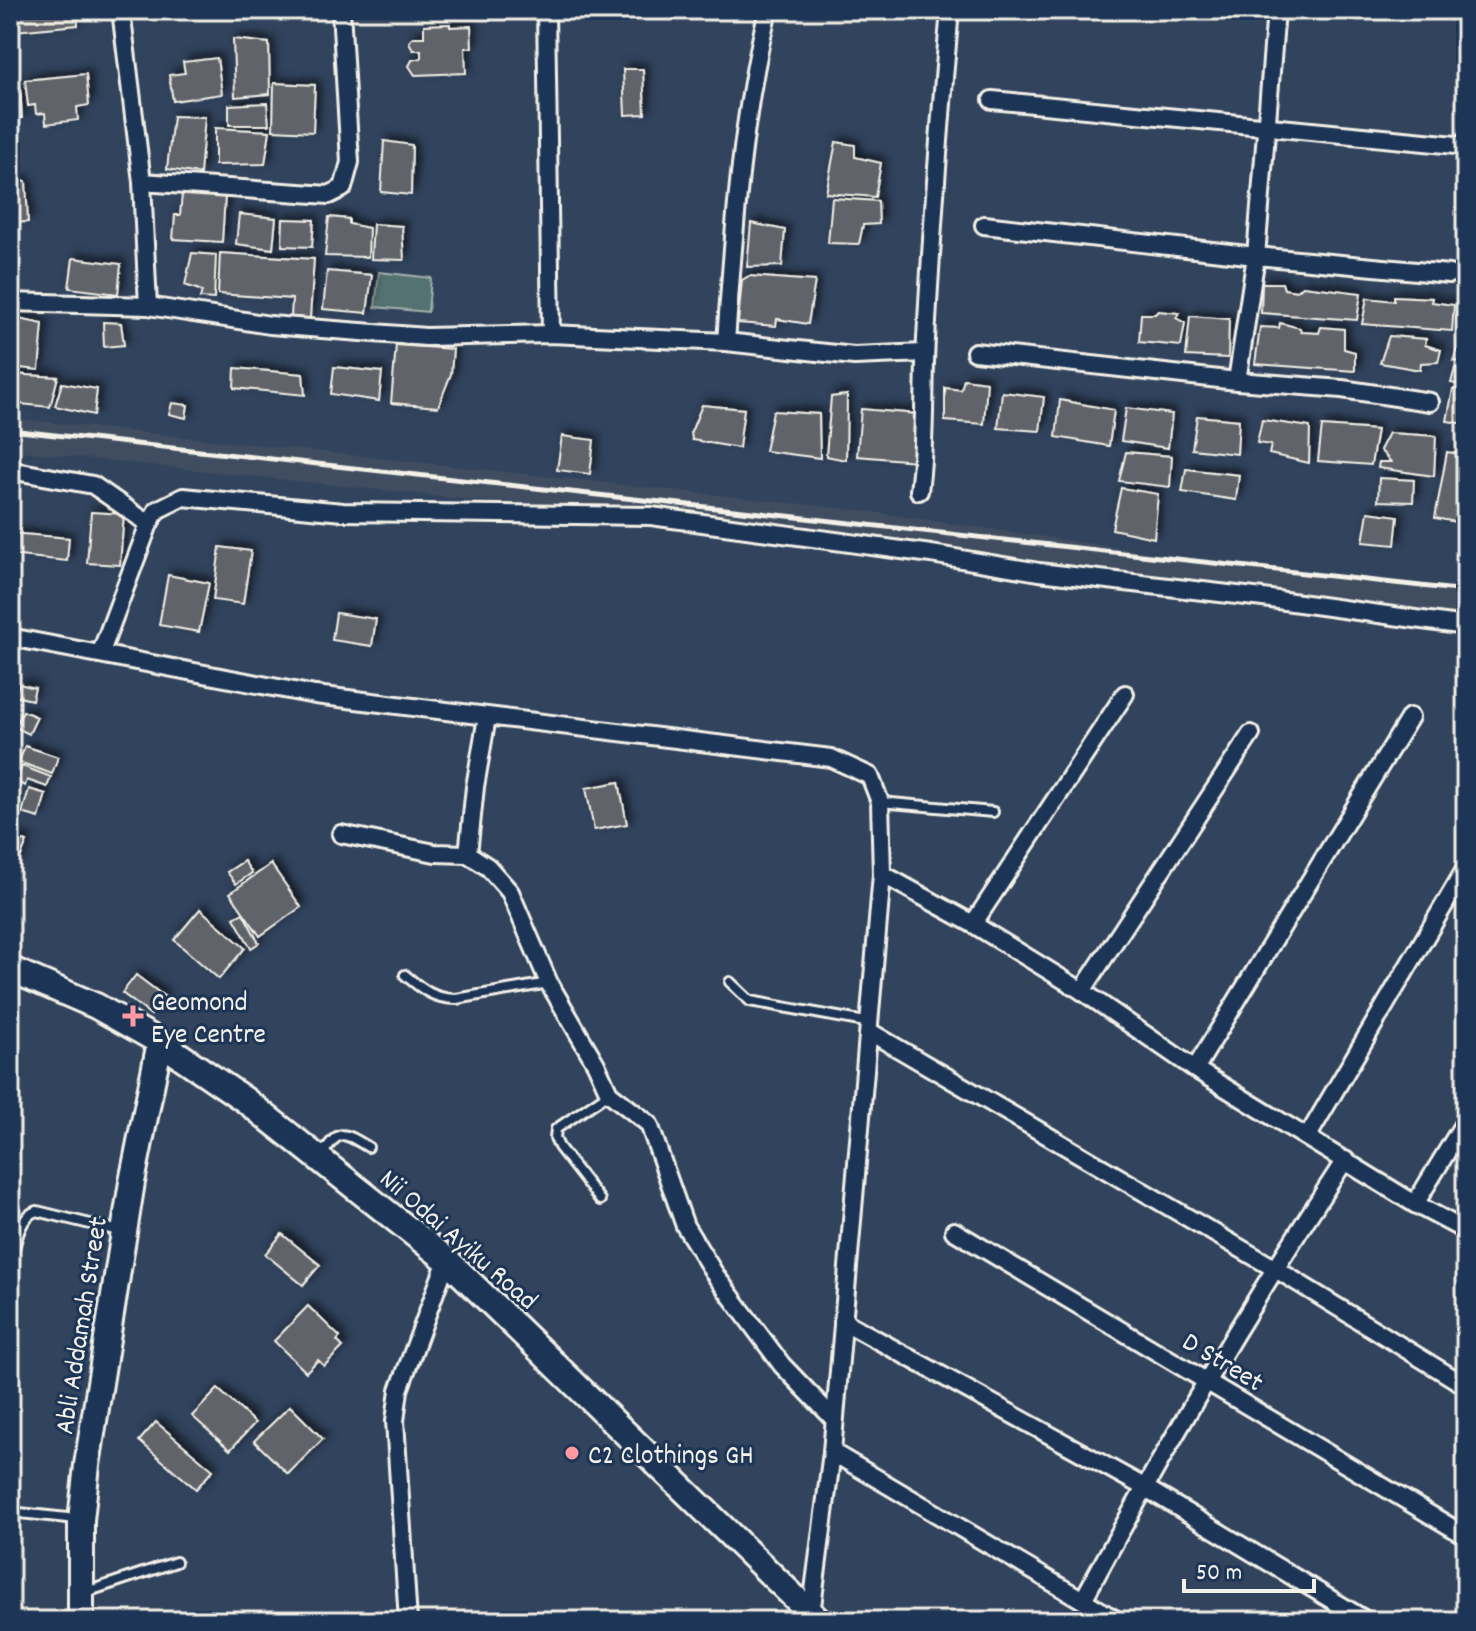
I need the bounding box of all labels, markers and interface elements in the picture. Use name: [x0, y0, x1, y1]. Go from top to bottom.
place label: Geomond Eye Centre: [151, 985, 266, 1057]
marker: Geomond Eye Centre: [122, 1005, 144, 1027]
street label: Nii Odai Ayiku Road: [369, 1162, 545, 1322]
street label: Abli Addamah Street: [47, 1214, 121, 1438]
street label: D Street: [1173, 1324, 1270, 1404]
place label: C2 Clothings GH: [588, 1438, 754, 1478]
marker: C2 Clothings GH: [563, 1444, 581, 1462]
scale bar: [1184, 1543, 1314, 1593]
text: 50 m: [1196, 1557, 1242, 1591]

